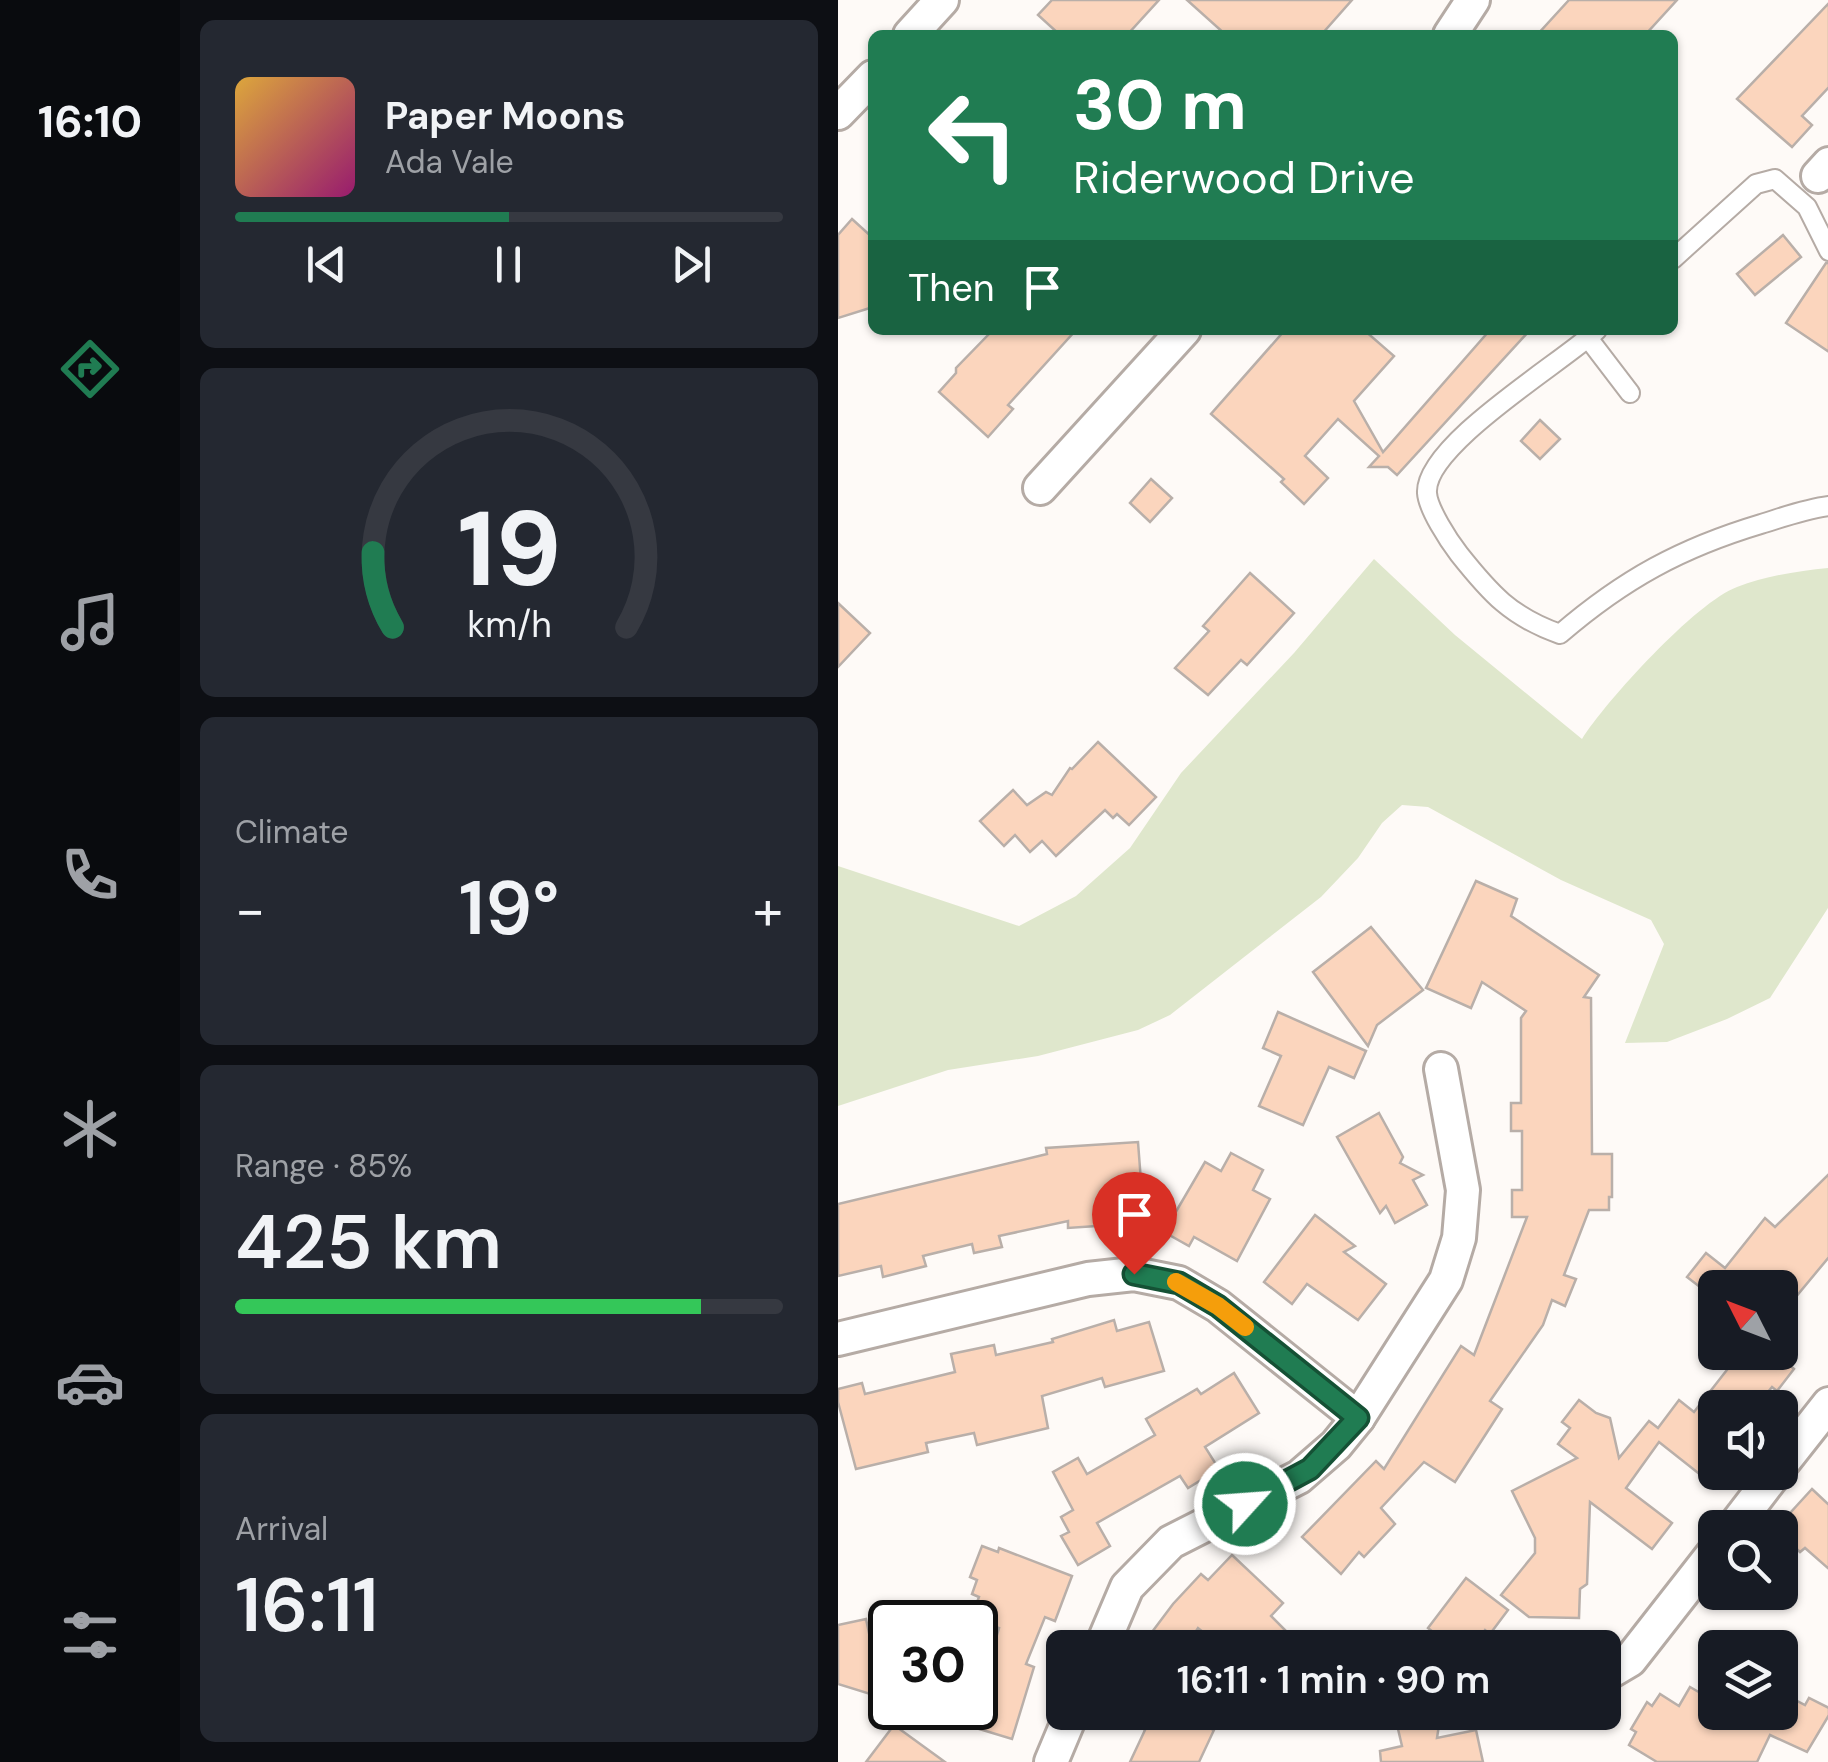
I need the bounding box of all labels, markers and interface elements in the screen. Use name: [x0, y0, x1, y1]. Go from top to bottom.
text: 30 m: [1073, 60, 1247, 151]
icon: left: [908, 70, 1038, 200]
text: Paper Moons: [385, 91, 625, 141]
text: 16:10: [38, 92, 142, 151]
text: Ada Vale: [385, 141, 514, 183]
text: Riderwood Drive: [1073, 148, 1415, 207]
icon: previous: [299, 237, 354, 292]
icon: pause: [481, 237, 536, 292]
icon: next: [664, 237, 719, 292]
icon: arrive: [1015, 260, 1070, 315]
text: Then: [908, 263, 995, 313]
icon: directions: [55, 334, 125, 404]
text: 19: [457, 482, 561, 617]
icon: music: [55, 587, 125, 657]
text: km/h: [467, 602, 551, 648]
text: Climate: [235, 811, 349, 853]
icon: phone: [55, 840, 125, 910]
text: 19°: [459, 860, 559, 957]
text: −: [235, 874, 265, 946]
text: +: [753, 874, 783, 946]
icon: climate: [55, 1094, 125, 1164]
text: Range · 85%: [235, 1145, 412, 1187]
pin: [1092, 1172, 1177, 1275]
icon: arrive: [1107, 1187, 1162, 1242]
text: 425 km: [235, 1194, 502, 1291]
north arrow: [1698, 1270, 1798, 1370]
map controls: [1698, 1270, 1798, 1730]
icon: car: [55, 1347, 125, 1417]
button: sound: [1698, 1390, 1798, 1490]
position arrow: [1193, 1452, 1297, 1556]
text: Arrival: [235, 1508, 328, 1550]
button: search: [1698, 1510, 1798, 1610]
text: 16:11: [235, 1557, 379, 1654]
icon: filters: [55, 1600, 125, 1670]
speed limit sign: 30: [868, 1600, 998, 1730]
button: layers: [1698, 1630, 1798, 1730]
text: 16:11 · 1 min · 90 m: [1177, 1655, 1490, 1705]

